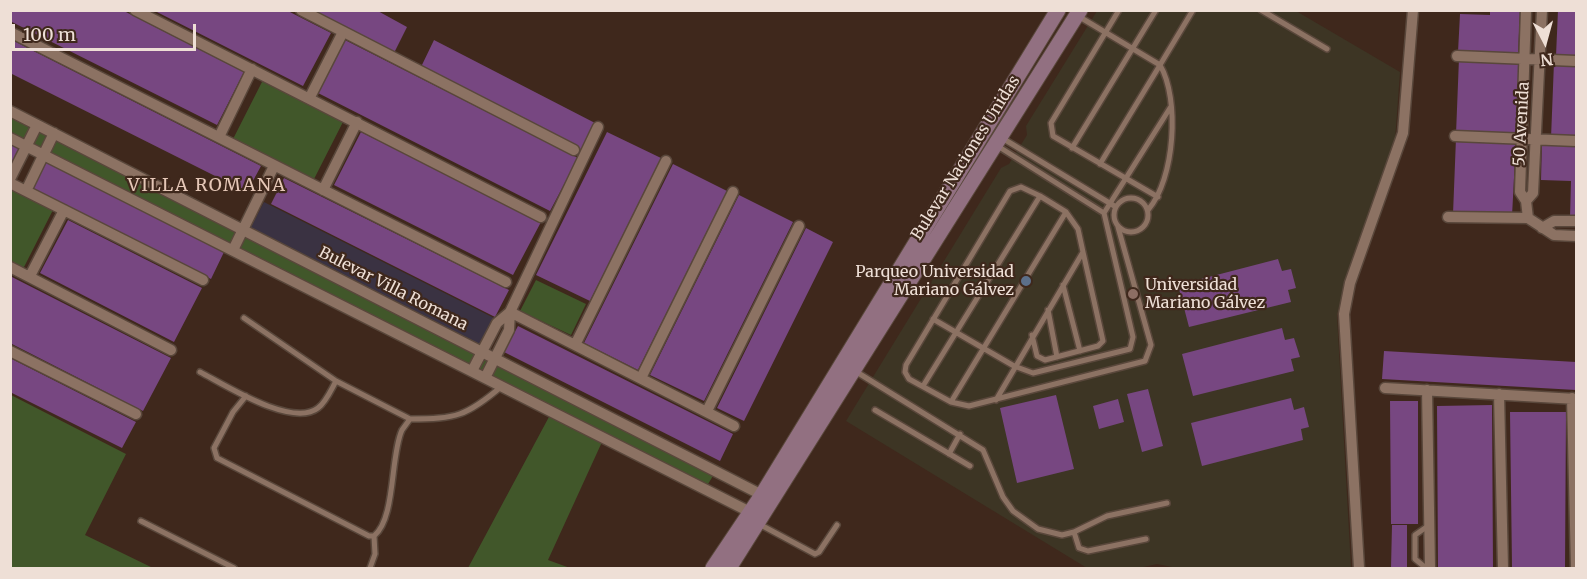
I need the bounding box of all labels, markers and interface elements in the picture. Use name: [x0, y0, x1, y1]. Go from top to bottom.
scale bar: [15, 12, 200, 50]
north arrow: [1515, 12, 1575, 72]
text: 100 m: [23, 23, 76, 46]
text: N: [1540, 49, 1554, 71]
street label: Bulevar Naciones Unidas: [907, 72, 1025, 244]
street label: 50 Avenida: [1510, 81, 1534, 167]
district label: VILLA ROMANA: [128, 175, 286, 197]
street label: Bulevar Villa Romana: [315, 243, 471, 335]
place label: Parqueo Universidad Mariano Gálvez: [855, 262, 1014, 300]
marker: Parqueo Universidad Mariano Gálvez: [1019, 274, 1033, 288]
place label: Universidad Mariano Gálvez: [1145, 275, 1265, 313]
marker: Universidad Mariano Gálvez: [1126, 287, 1140, 301]

